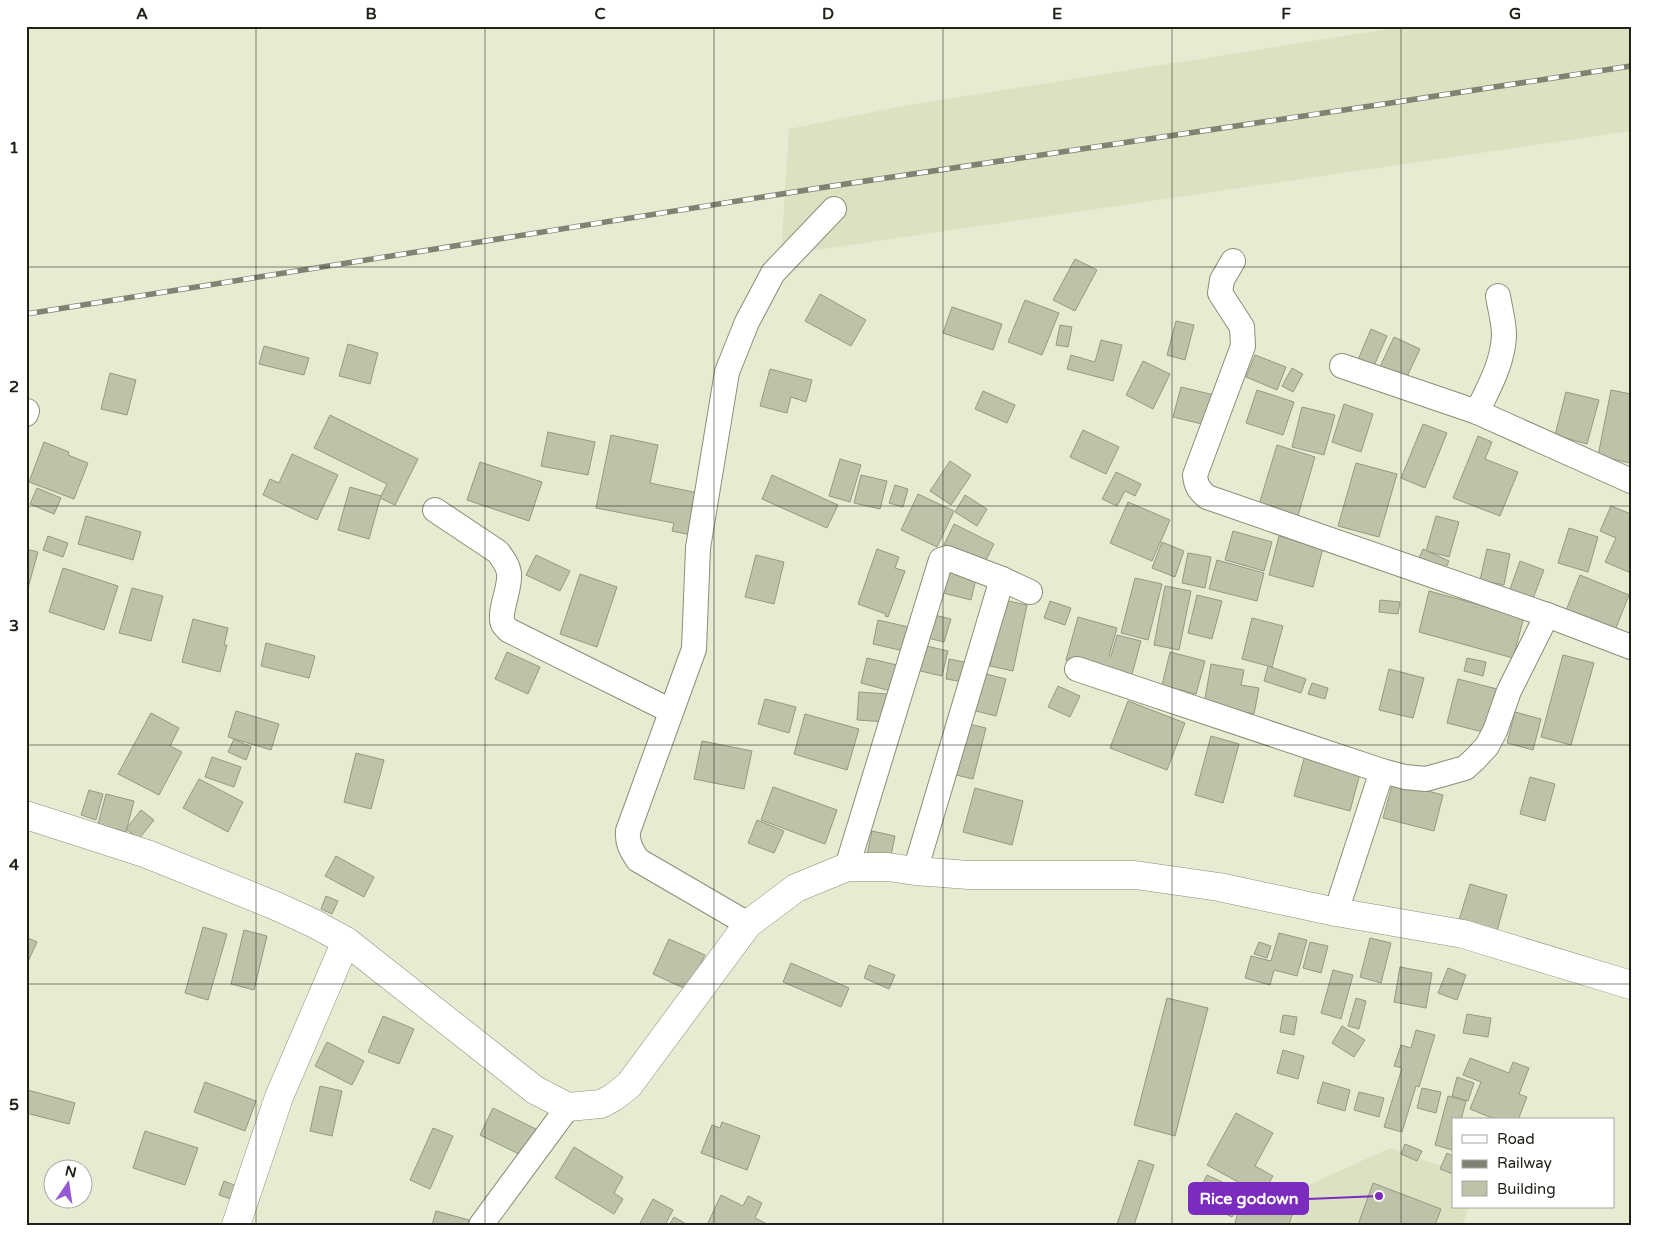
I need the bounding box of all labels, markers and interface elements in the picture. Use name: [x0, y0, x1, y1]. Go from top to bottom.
text: A: [136, 4, 148, 24]
text: B: [365, 4, 377, 24]
text: C: [594, 4, 606, 24]
text: D: [822, 4, 834, 24]
text: E: [1052, 4, 1062, 24]
text: F: [1281, 4, 1291, 24]
text: G: [1509, 4, 1521, 24]
text: 1: [9, 138, 19, 158]
text: 2: [9, 377, 19, 397]
text: 3: [9, 616, 19, 636]
text: 4: [9, 855, 19, 875]
text: 5: [9, 1095, 19, 1115]
legend: [1452, 1118, 1614, 1208]
text: Road: [1497, 1130, 1535, 1148]
text: Railway: [1497, 1154, 1552, 1172]
north arrow: [42, 1158, 92, 1208]
text: N: [63, 1162, 78, 1181]
text: Building: [1497, 1180, 1556, 1198]
callout: Rice godown: [1189, 1183, 1308, 1214]
text: Rice godown: [1199, 1189, 1299, 1209]

